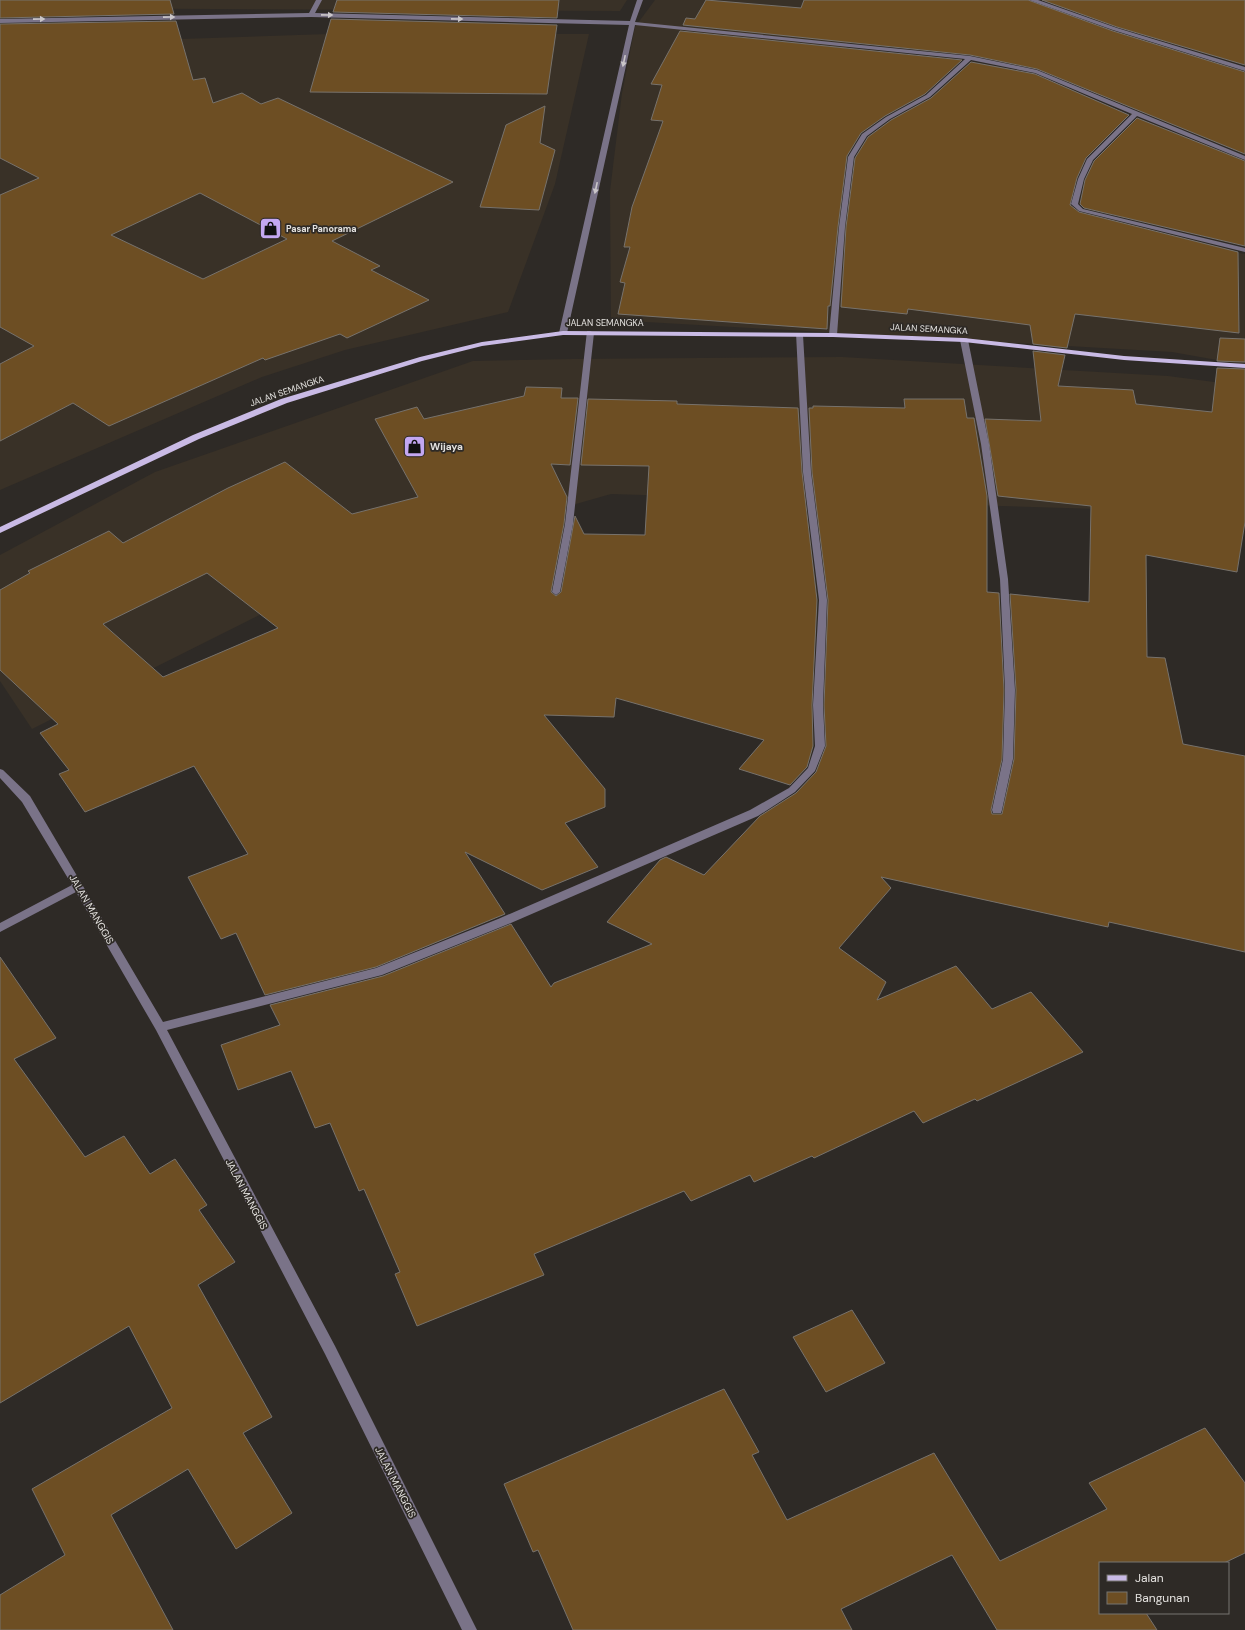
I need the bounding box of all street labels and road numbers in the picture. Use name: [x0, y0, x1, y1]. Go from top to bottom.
street label: JALAN SEMANGKA: [566, 317, 644, 329]
street label: JALAN SEMANGKA: [890, 321, 968, 337]
street label: JALAN SEMANGKA: [248, 373, 326, 409]
street label: JALAN MANGGIS: [66, 872, 117, 946]
street label: JALAN MANGGIS: [222, 1157, 271, 1232]
street label: JALAN MANGGIS: [372, 1444, 419, 1520]

